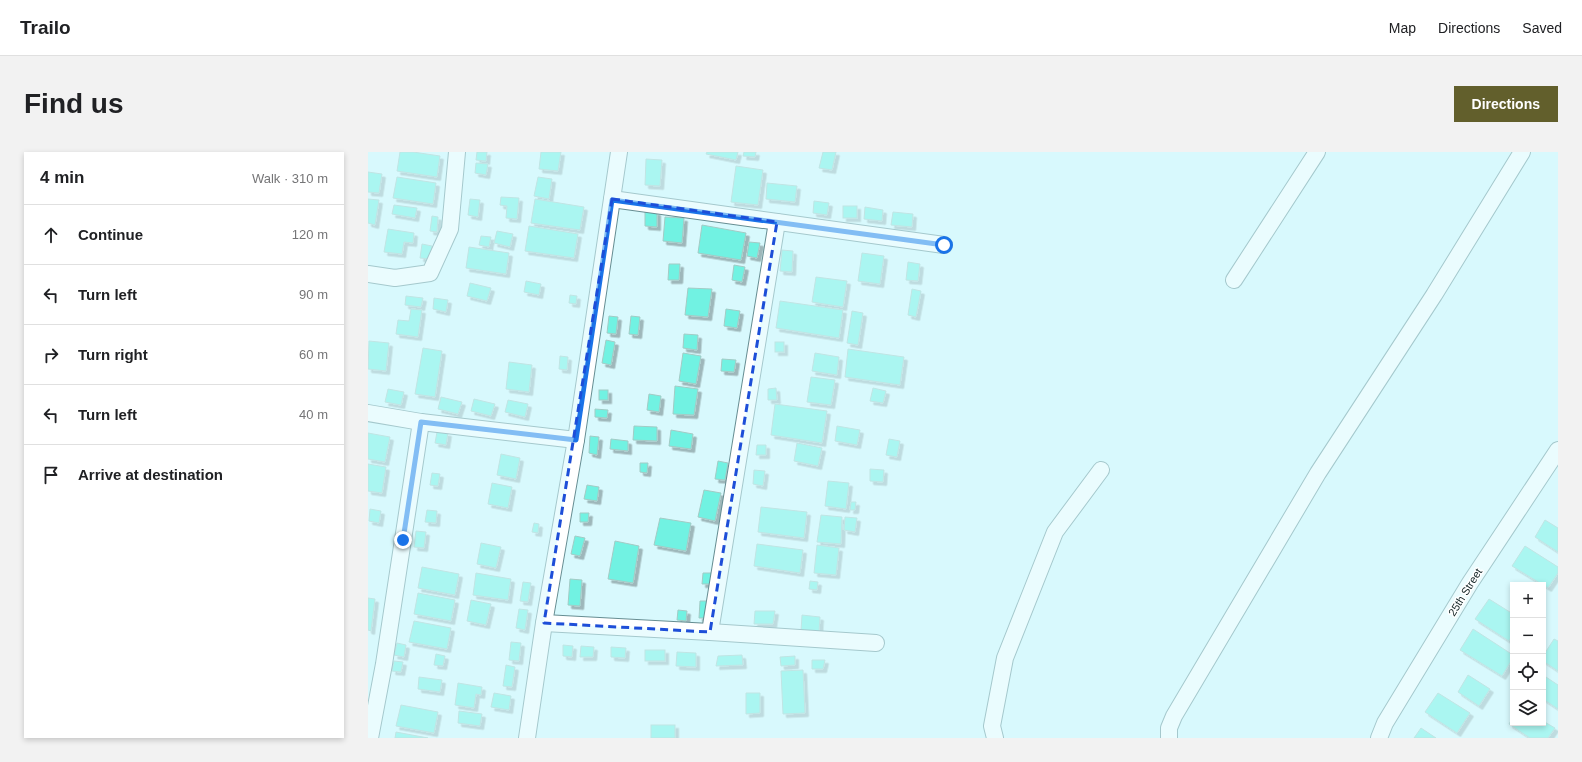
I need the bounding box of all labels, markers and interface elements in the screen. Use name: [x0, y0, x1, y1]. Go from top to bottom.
text: Trailo: [20, 17, 71, 38]
text: Map: [1389, 20, 1416, 36]
text: Directions: [1438, 20, 1500, 36]
text: Saved: [1522, 20, 1562, 36]
button: Directions: [1454, 86, 1558, 122]
text: Find us: [24, 88, 124, 119]
text: 4 min: [40, 168, 84, 187]
text: Walk · 310 m: [252, 171, 328, 186]
icon: ahead: [40, 224, 62, 246]
text: Continue: [78, 226, 143, 243]
text: 120 m: [292, 227, 328, 242]
route start: [935, 236, 953, 254]
icon: left: [40, 284, 62, 306]
text: Turn left: [78, 286, 137, 303]
text: 90 m: [299, 287, 328, 302]
icon: right: [40, 344, 62, 366]
text: Turn right: [78, 346, 148, 363]
text: 60 m: [299, 347, 328, 362]
icon: left: [40, 404, 62, 426]
text: Turn left: [78, 406, 137, 423]
text: 40 m: [299, 407, 328, 422]
icon: arrive: [40, 464, 62, 486]
text: Arrive at destination: [78, 466, 223, 483]
route end: [394, 531, 412, 549]
street label: 25th Street: [1446, 566, 1484, 618]
map controls: [1510, 582, 1546, 726]
button: +: [1510, 582, 1546, 618]
button: −: [1510, 618, 1546, 654]
button: locate: [1510, 654, 1546, 690]
button: layers: [1510, 690, 1546, 726]

